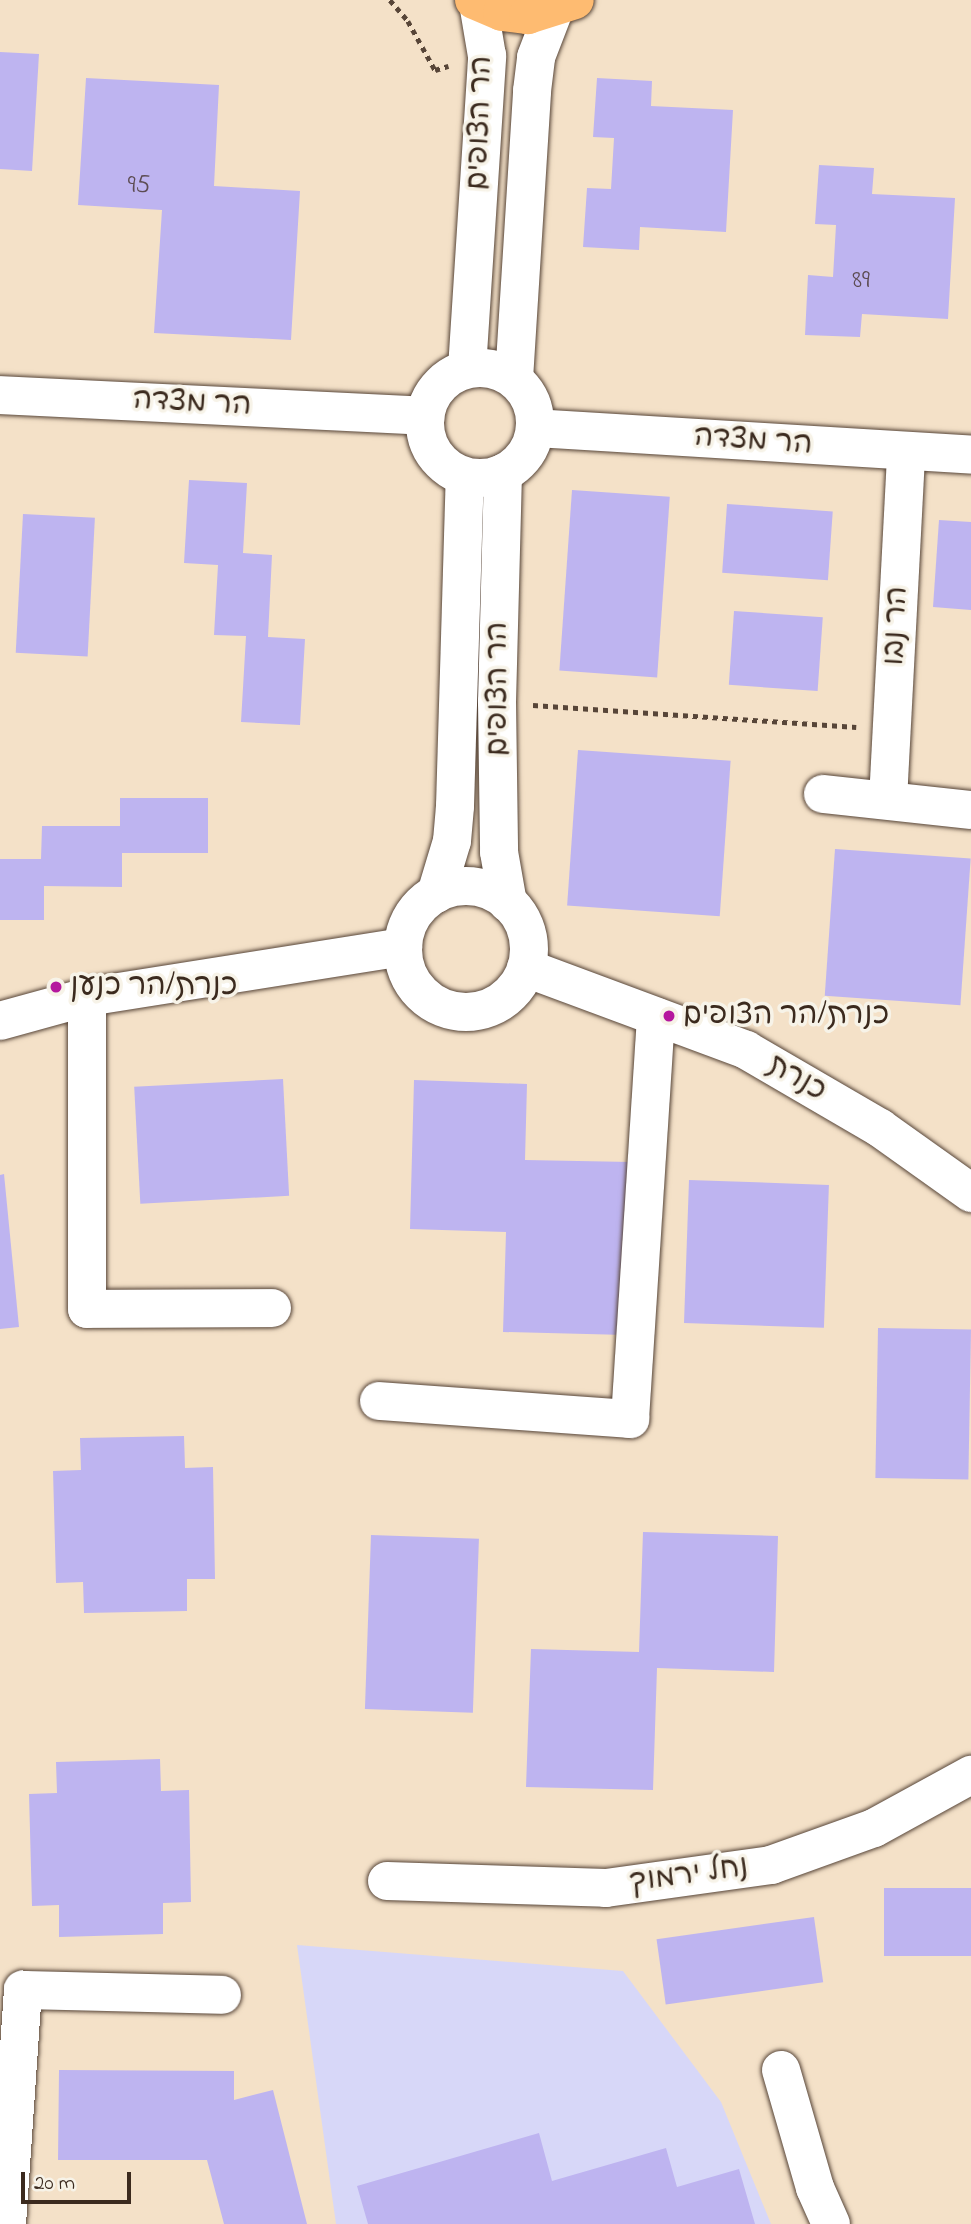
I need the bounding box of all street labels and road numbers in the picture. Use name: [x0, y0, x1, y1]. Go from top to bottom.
street label: הר הצופים: [461, 55, 501, 191]
street label: הר מצדה: [132, 383, 252, 425]
street label: הר מצדה: [693, 420, 813, 464]
street label: הר נבו: [877, 585, 917, 667]
street label: הר הצופים: [481, 622, 517, 756]
street label: כנרת: [760, 1048, 832, 1110]
street label: נחל ירמוך: [627, 1850, 751, 1902]

